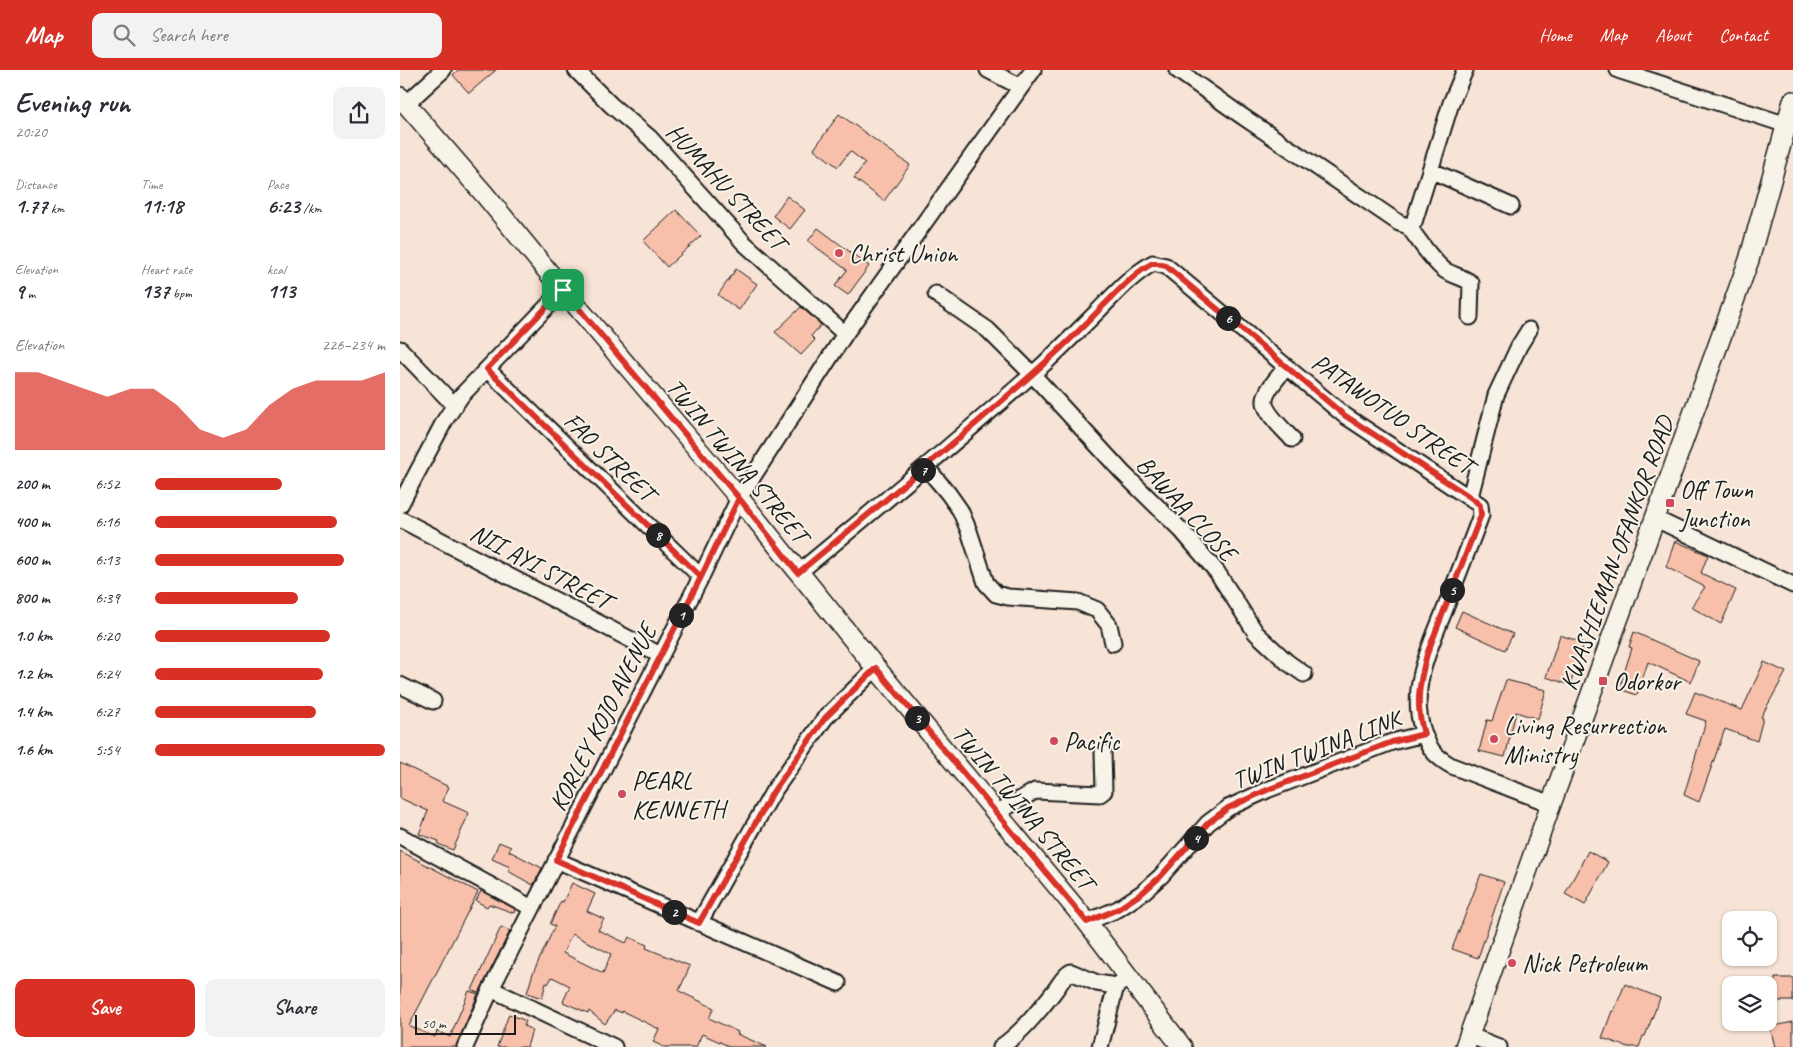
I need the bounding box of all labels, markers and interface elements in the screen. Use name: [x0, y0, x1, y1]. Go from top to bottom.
search box: [92, 13, 442, 58]
text: Map: [25, 20, 62, 50]
icon: search: [110, 21, 138, 49]
text: Search here: [150, 23, 228, 47]
text: Home: [1539, 24, 1572, 46]
text: Map: [1600, 24, 1627, 46]
text: About: [1655, 24, 1691, 46]
text: Contact: [1719, 24, 1768, 46]
text: Evening run: [15, 85, 130, 120]
button: share: [333, 87, 385, 139]
street label: HUMAHU STREET: [659, 116, 797, 261]
text: 20:20: [15, 122, 47, 142]
text: Distance: [15, 176, 57, 193]
text: Time: [141, 176, 162, 193]
text: Pace: [267, 176, 289, 193]
text: 1.77: [15, 193, 47, 219]
text: 11:18: [141, 193, 183, 219]
text: 6:23: [267, 193, 300, 219]
text: km: [47, 200, 64, 217]
text: /km: [300, 200, 322, 217]
place label: Christ Union: [849, 238, 959, 270]
marker: Christ Union: [833, 247, 845, 259]
text: Elevation: [15, 261, 58, 278]
text: Heart rate: [141, 261, 192, 278]
text: kcal: [267, 261, 286, 278]
pin: [542, 269, 584, 311]
icon: arrive: [549, 276, 577, 304]
text: 9: [15, 278, 24, 304]
text: 137: [141, 278, 169, 304]
text: 113: [267, 278, 295, 304]
text: m: [24, 285, 35, 302]
text: bpm: [169, 285, 192, 302]
pin: 6: [1216, 306, 1240, 330]
text: 6: [1225, 310, 1232, 327]
text: Elevation: [15, 335, 64, 355]
text: 226–234 m: [322, 335, 385, 355]
street label: PATAWOTUO STREET: [1305, 346, 1485, 485]
street label: TWIN TWINA STREET: [659, 372, 819, 554]
street label: FAO STREET: [557, 405, 666, 513]
street label: KWASHIEMAN-OFANKOR ROAD: [1553, 410, 1682, 694]
street label: BAWAA CLOSE: [1129, 449, 1246, 571]
pin: 7: [910, 458, 936, 482]
text: 7: [920, 462, 927, 479]
text: 200 m: [15, 474, 50, 494]
text: 6:52: [95, 474, 120, 494]
place label: Off Town Junction: [1679, 474, 1754, 535]
marker: Off Town Junction: [1664, 497, 1676, 509]
text: 400 m: [15, 512, 50, 532]
text: 6:16: [95, 512, 120, 532]
street label: NII AYI STREET: [465, 516, 622, 620]
pin: 8: [646, 522, 670, 548]
text: 8: [655, 527, 662, 544]
text: 600 m: [15, 550, 50, 570]
text: 6:13: [95, 550, 120, 570]
pin: 5: [1440, 578, 1464, 602]
text: 5: [1449, 582, 1456, 599]
text: 800 m: [15, 588, 50, 608]
text: 6:39: [95, 588, 120, 608]
pin: 1: [668, 602, 694, 628]
text: 1: [678, 607, 685, 624]
street label: KORLEY KOJO AVENUE: [542, 616, 665, 816]
text: 1.0 km: [15, 626, 52, 646]
text: 6:20: [95, 626, 120, 646]
text: 1.2 km: [15, 664, 52, 684]
text: 6:24: [95, 664, 120, 684]
place label: Odorkor: [1613, 666, 1683, 698]
marker: Odorkor: [1597, 675, 1609, 687]
text: 1.4 km: [15, 702, 52, 722]
text: 6:27: [95, 702, 120, 722]
street label: TWIN TWINA LINK: [1228, 702, 1408, 797]
pin: 3: [904, 706, 930, 730]
text: 3: [914, 710, 921, 727]
place label: Living Resurrection Ministry: [1504, 710, 1668, 771]
street label: TWIN TWINA STREET: [945, 719, 1105, 901]
place label: Pacific: [1064, 726, 1121, 758]
marker: Living Resurrection Ministry: [1488, 733, 1500, 745]
marker: Pacific: [1048, 735, 1060, 747]
text: 1.6 km: [15, 740, 53, 760]
text: 5:54: [95, 740, 120, 760]
place label: PEARL KENNETH: [632, 765, 729, 826]
marker: PEARL KENNETH: [616, 788, 628, 800]
pin: 4: [1184, 826, 1208, 850]
text: 4: [1193, 830, 1200, 847]
pin: 2: [662, 900, 686, 924]
text: 2: [671, 904, 678, 921]
map controls: [1722, 911, 1777, 1031]
button: locate: [1722, 911, 1777, 966]
place label: Nick Petroleum: [1522, 948, 1648, 980]
marker: Nick Petroleum: [1506, 957, 1518, 969]
button: layers: [1722, 976, 1777, 1031]
button: Save: [15, 979, 195, 1037]
button: Share: [205, 979, 385, 1037]
scale bar: [415, 1012, 516, 1035]
text: 50 m: [422, 1015, 446, 1032]

